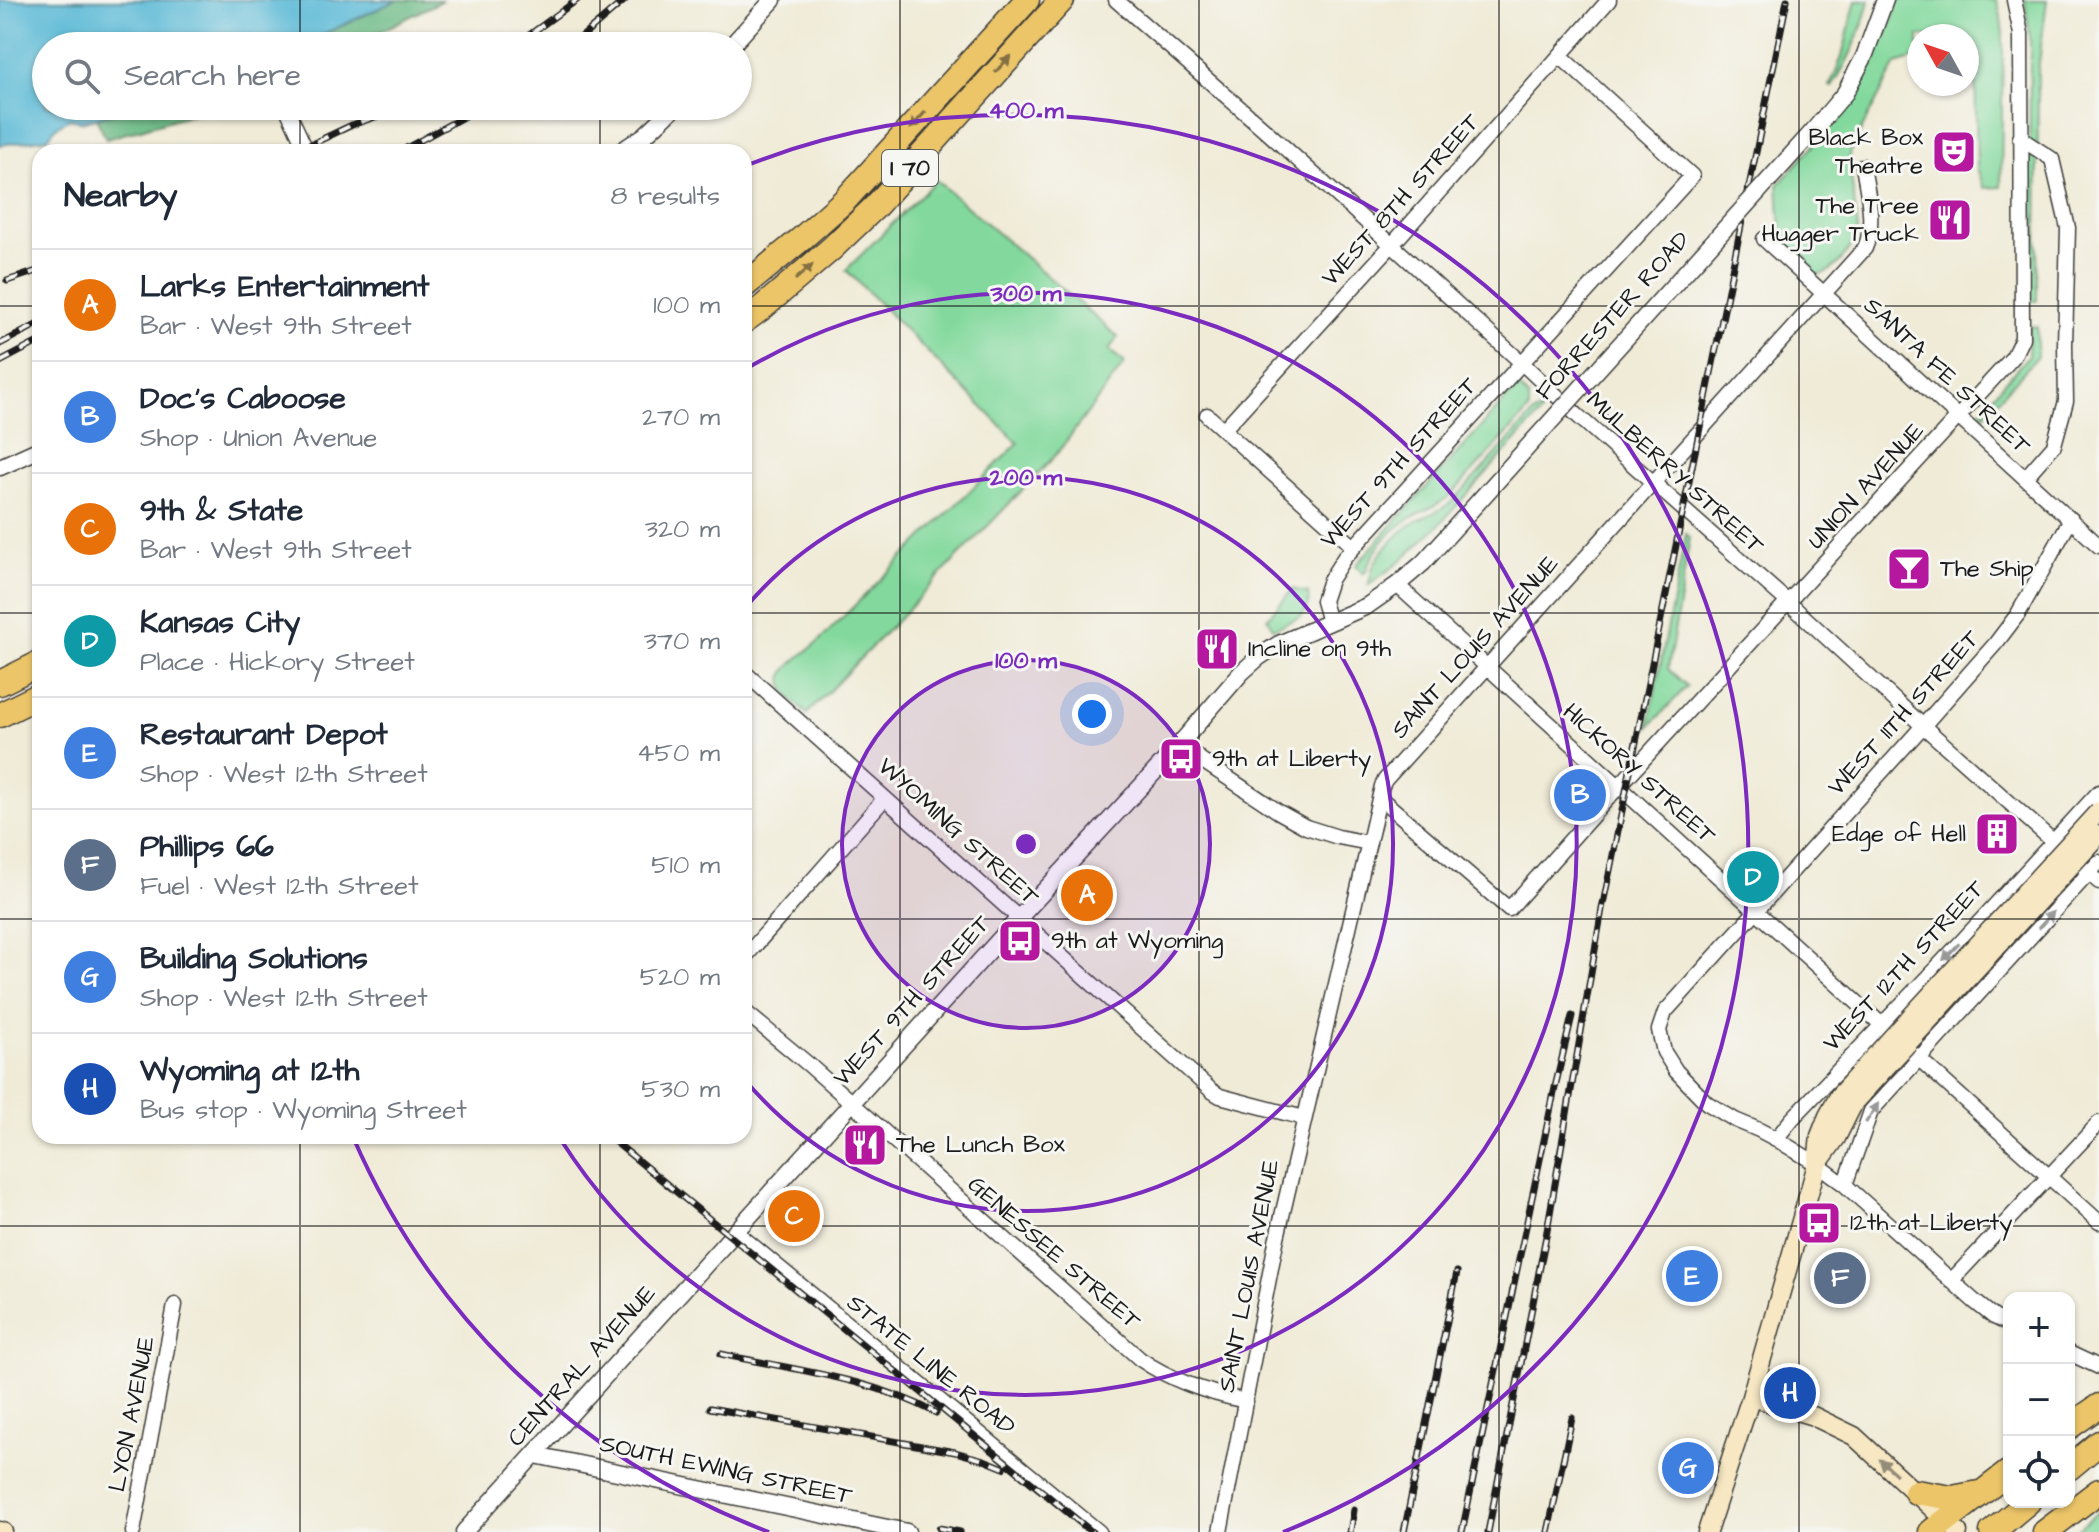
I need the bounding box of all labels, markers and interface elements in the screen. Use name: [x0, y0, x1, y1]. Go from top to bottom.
north arrow: [1907, 24, 1979, 96]
search box: [32, 32, 752, 120]
icon: search: [60, 54, 104, 98]
text: Search here: [124, 55, 301, 97]
one-way arrow: [994, 55, 1012, 74]
text: 400 m: [989, 94, 1064, 128]
street label: WEST 8TH STREET: [1314, 106, 1488, 294]
one-way arrow: [910, 110, 928, 129]
place label: Black Box Theatre: [1809, 121, 1924, 183]
theatre icon: Black Box Theatre: [1930, 128, 1978, 176]
road number: I 70: [882, 150, 938, 186]
text: Nearby: [64, 172, 178, 220]
text: 8 results: [610, 178, 720, 214]
place label: The Tree Hugger Truck: [1761, 189, 1919, 252]
restaurant icon: The Tree Hugger Truck: [1926, 196, 1974, 244]
street label: FORRESTER ROAD: [1528, 224, 1698, 408]
one-way arrow: [794, 264, 814, 281]
text: Larks Entertainment: [140, 266, 429, 308]
text: 300 m: [990, 277, 1062, 311]
text: A: [82, 287, 98, 323]
text: 100 m: [653, 287, 720, 323]
street label: SANTA FE STREET: [1856, 290, 2038, 462]
text: Bar · West 9th Street: [140, 308, 412, 344]
street label: WEST 9TH STREET: [1313, 370, 1485, 556]
text: Doc's Caboose: [140, 378, 346, 420]
street label: MULBERRY STREET: [1579, 384, 1771, 562]
text: B: [81, 399, 99, 435]
text: 270 m: [642, 399, 720, 435]
street label: UNION AVENUE: [1800, 415, 1932, 557]
text: Shop · Union Avenue: [140, 420, 377, 456]
text: 200 m: [989, 461, 1062, 495]
text: 9th & State: [140, 490, 303, 532]
text: C: [81, 511, 99, 547]
text: 320 m: [645, 511, 720, 547]
text: Bar · West 9th Street: [140, 532, 412, 568]
bar icon: The Ship: [1885, 545, 1933, 593]
street label: SAINT LOUIS AVENUE: [1383, 548, 1567, 746]
place label: The Ship: [1940, 552, 2034, 586]
text: Kansas City: [140, 602, 300, 644]
text: D: [82, 623, 98, 659]
text: 370 m: [644, 623, 720, 659]
street label: WEST 11TH STREET: [1820, 623, 1988, 803]
restaurant icon: Incline on 9th: [1193, 625, 1241, 673]
place label: Incline on 9th: [1248, 632, 1391, 666]
text: Place · Hickory Street: [140, 644, 415, 680]
text: 100 m: [995, 644, 1057, 678]
your location: [1072, 694, 1112, 734]
street label: HICKORY STREET: [1555, 696, 1723, 852]
text: Restaurant Depot: [140, 714, 388, 756]
text: E: [82, 735, 98, 771]
text: 450 m: [637, 735, 720, 771]
bus stop icon: 9th at Liberty: [1157, 735, 1205, 783]
place label: 9th at Liberty: [1212, 742, 1371, 777]
street label: WYOMING STREET: [870, 750, 1046, 914]
text: Shop · West 12th Street: [140, 756, 428, 792]
pin: B: [1554, 765, 1606, 825]
building icon: Edge of Hell: [1973, 810, 2021, 858]
place label: Edge of Hell: [1832, 817, 1966, 852]
text: Phillips 66: [140, 826, 274, 868]
centre of rings: [1012, 830, 1040, 858]
text: F: [81, 847, 99, 883]
text: 510 m: [651, 847, 720, 883]
pin: D: [1727, 847, 1779, 907]
pin: A: [1061, 865, 1113, 925]
text: Fuel · West 12th Street: [140, 868, 419, 904]
street label: WEST 12TH STREET: [1815, 873, 1993, 1059]
street label: WEST 9TH STREET: [826, 908, 998, 1094]
one-way arrow: [2037, 911, 2055, 930]
bus stop icon: 9th at Wyoming: [996, 917, 1044, 965]
place label: 9th at Wyoming: [1051, 924, 1223, 959]
text: Building Solutions: [140, 938, 368, 980]
one-way arrow: [1943, 942, 1961, 961]
text: G: [81, 959, 99, 995]
text: 520 m: [640, 959, 720, 995]
text: Shop · West 12th Street: [140, 980, 428, 1016]
text: Wyoming at 12th: [140, 1050, 359, 1092]
text: H: [82, 1071, 98, 1107]
text: 530 m: [641, 1071, 720, 1107]
text: Bus stop · Wyoming Street: [140, 1092, 467, 1128]
one-way arrow: [1865, 1102, 1880, 1123]
restaurant icon: The Lunch Box: [841, 1121, 889, 1169]
place label: The Lunch Box: [896, 1128, 1065, 1162]
street label: SAINT LOUIS AVENUE: [1210, 1157, 1288, 1395]
street label: GENESSEE STREET: [960, 1168, 1148, 1338]
pin: C: [768, 1186, 820, 1246]
bus stop icon: 12th at Liberty: [1795, 1199, 1843, 1247]
place label: 12th at Liberty: [1850, 1206, 2012, 1241]
pin: E: [1666, 1246, 1718, 1306]
pin: F: [1814, 1248, 1866, 1308]
street label: CENTRAL AVENUE: [500, 1278, 664, 1454]
street label: STATE LINE ROAD: [840, 1286, 1022, 1444]
map controls: [2003, 1292, 2075, 1508]
button: +: [2003, 1292, 2075, 1364]
street label: LYON AVENUE: [100, 1333, 164, 1495]
pin: H: [1764, 1363, 1816, 1423]
button: −: [2003, 1364, 2075, 1436]
street label: SOUTH EWING STREET: [597, 1427, 855, 1513]
button: locate: [2003, 1436, 2075, 1508]
pin: G: [1662, 1438, 1714, 1498]
one-way arrow: [1879, 1459, 1898, 1477]

